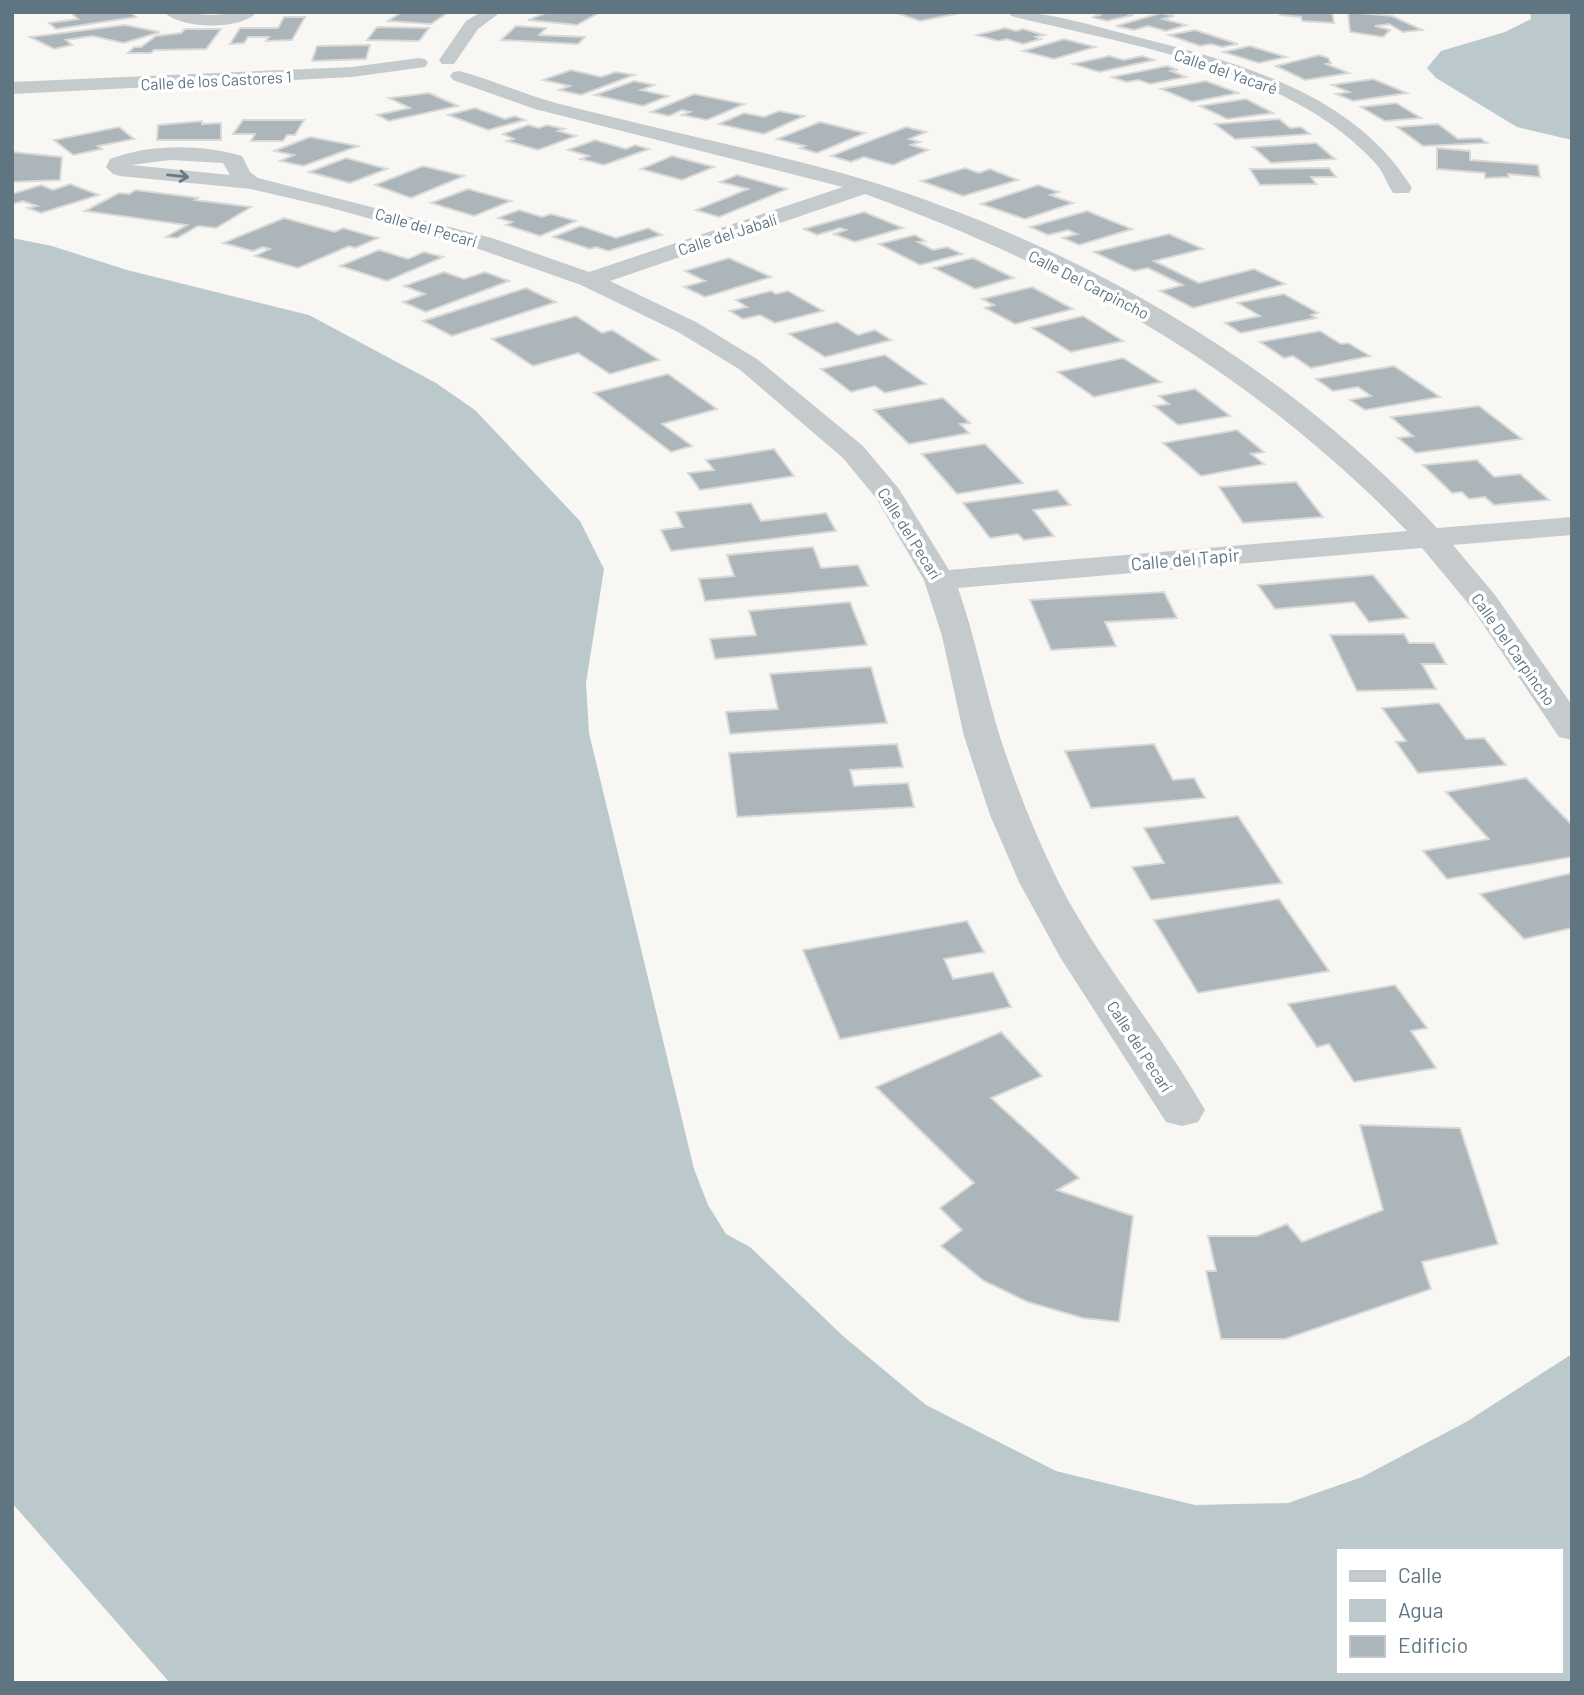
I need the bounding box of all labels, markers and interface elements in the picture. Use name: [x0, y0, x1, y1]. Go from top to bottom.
street label: Calle del Yacaré: [1172, 44, 1280, 98]
street label: Calle de los Castores 1: [140, 67, 292, 93]
one-way arrow: [166, 169, 189, 182]
street label: Calle del Pecarí: [373, 203, 479, 251]
street label: Calle del Jabalí: [675, 209, 779, 259]
street label: Calle Del Carpincho: [1026, 245, 1152, 323]
street label: Calle del Pecarí: [874, 484, 946, 583]
street label: Calle del Tapir: [1130, 543, 1241, 575]
street label: Calle Del Carpincho: [1468, 589, 1560, 709]
street label: Calle del Pecarí: [1104, 997, 1177, 1095]
legend: [1336, 1548, 1563, 1674]
text: Calle: [1398, 1562, 1442, 1587]
text: Agua: [1398, 1597, 1444, 1622]
text: Edificio: [1398, 1632, 1468, 1657]

